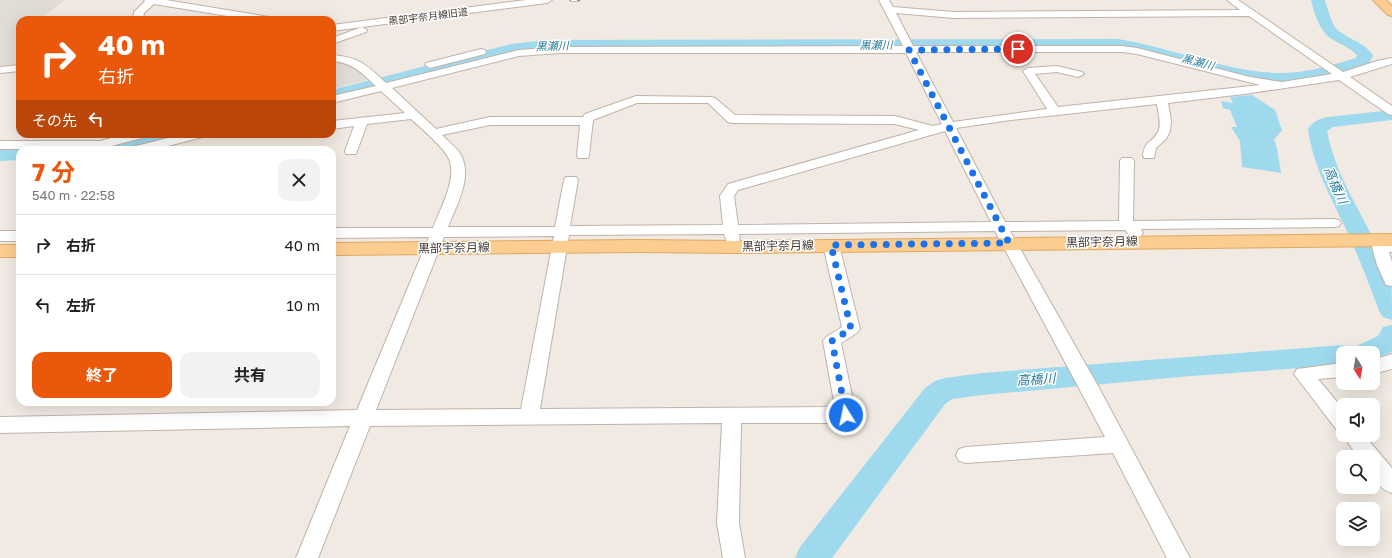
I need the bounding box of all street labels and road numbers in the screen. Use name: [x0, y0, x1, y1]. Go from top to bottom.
street label: 黒部宇奈月線旧道: [388, 5, 468, 27]
street label: 黒部宇奈月線: [1066, 233, 1138, 250]
street label: 黒部宇奈月線: [742, 237, 814, 254]
street label: 黒部宇奈月線: [418, 239, 490, 256]

